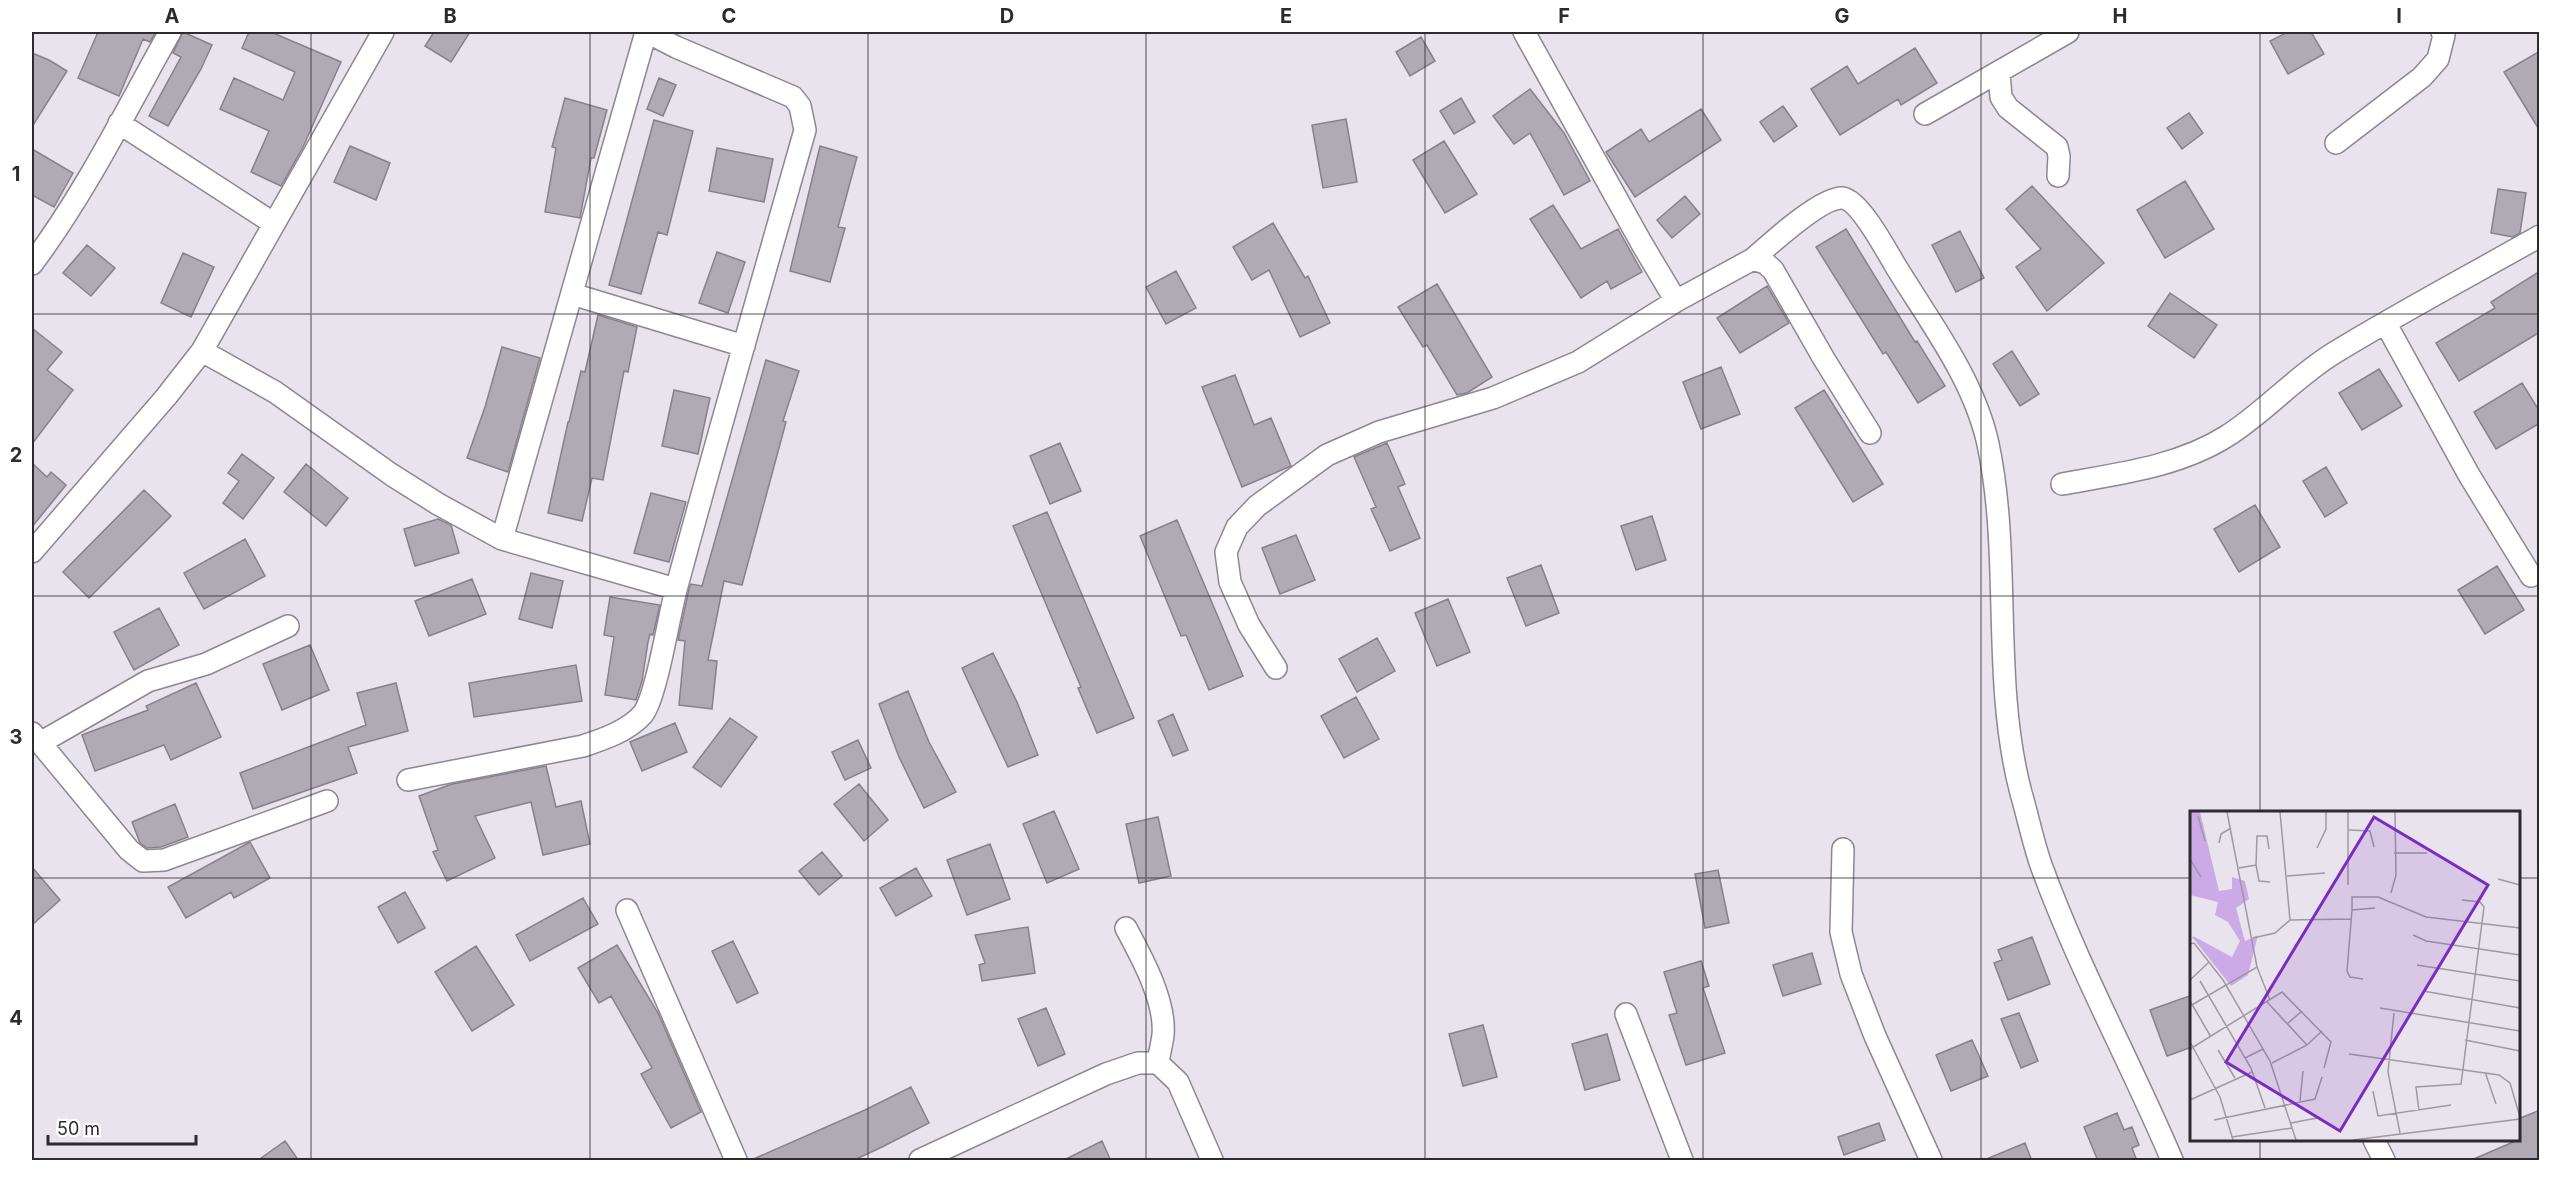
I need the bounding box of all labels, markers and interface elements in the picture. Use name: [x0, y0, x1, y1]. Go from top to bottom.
text: A: [165, 4, 180, 28]
text: B: [443, 4, 457, 28]
text: C: [722, 4, 736, 28]
text: D: [1000, 4, 1014, 28]
text: E: [1280, 4, 1292, 28]
text: F: [1558, 4, 1570, 28]
text: G: [1834, 4, 1850, 28]
text: H: [2113, 4, 2127, 28]
text: I: [2396, 4, 2402, 28]
text: 1: [12, 162, 20, 186]
text: 2: [10, 443, 22, 467]
text: 3: [10, 725, 22, 749]
inset map: [2190, 811, 2520, 1141]
text: 4: [9, 1006, 23, 1030]
scale bar: [48, 1108, 196, 1146]
text: 50 m: [57, 1118, 100, 1139]

